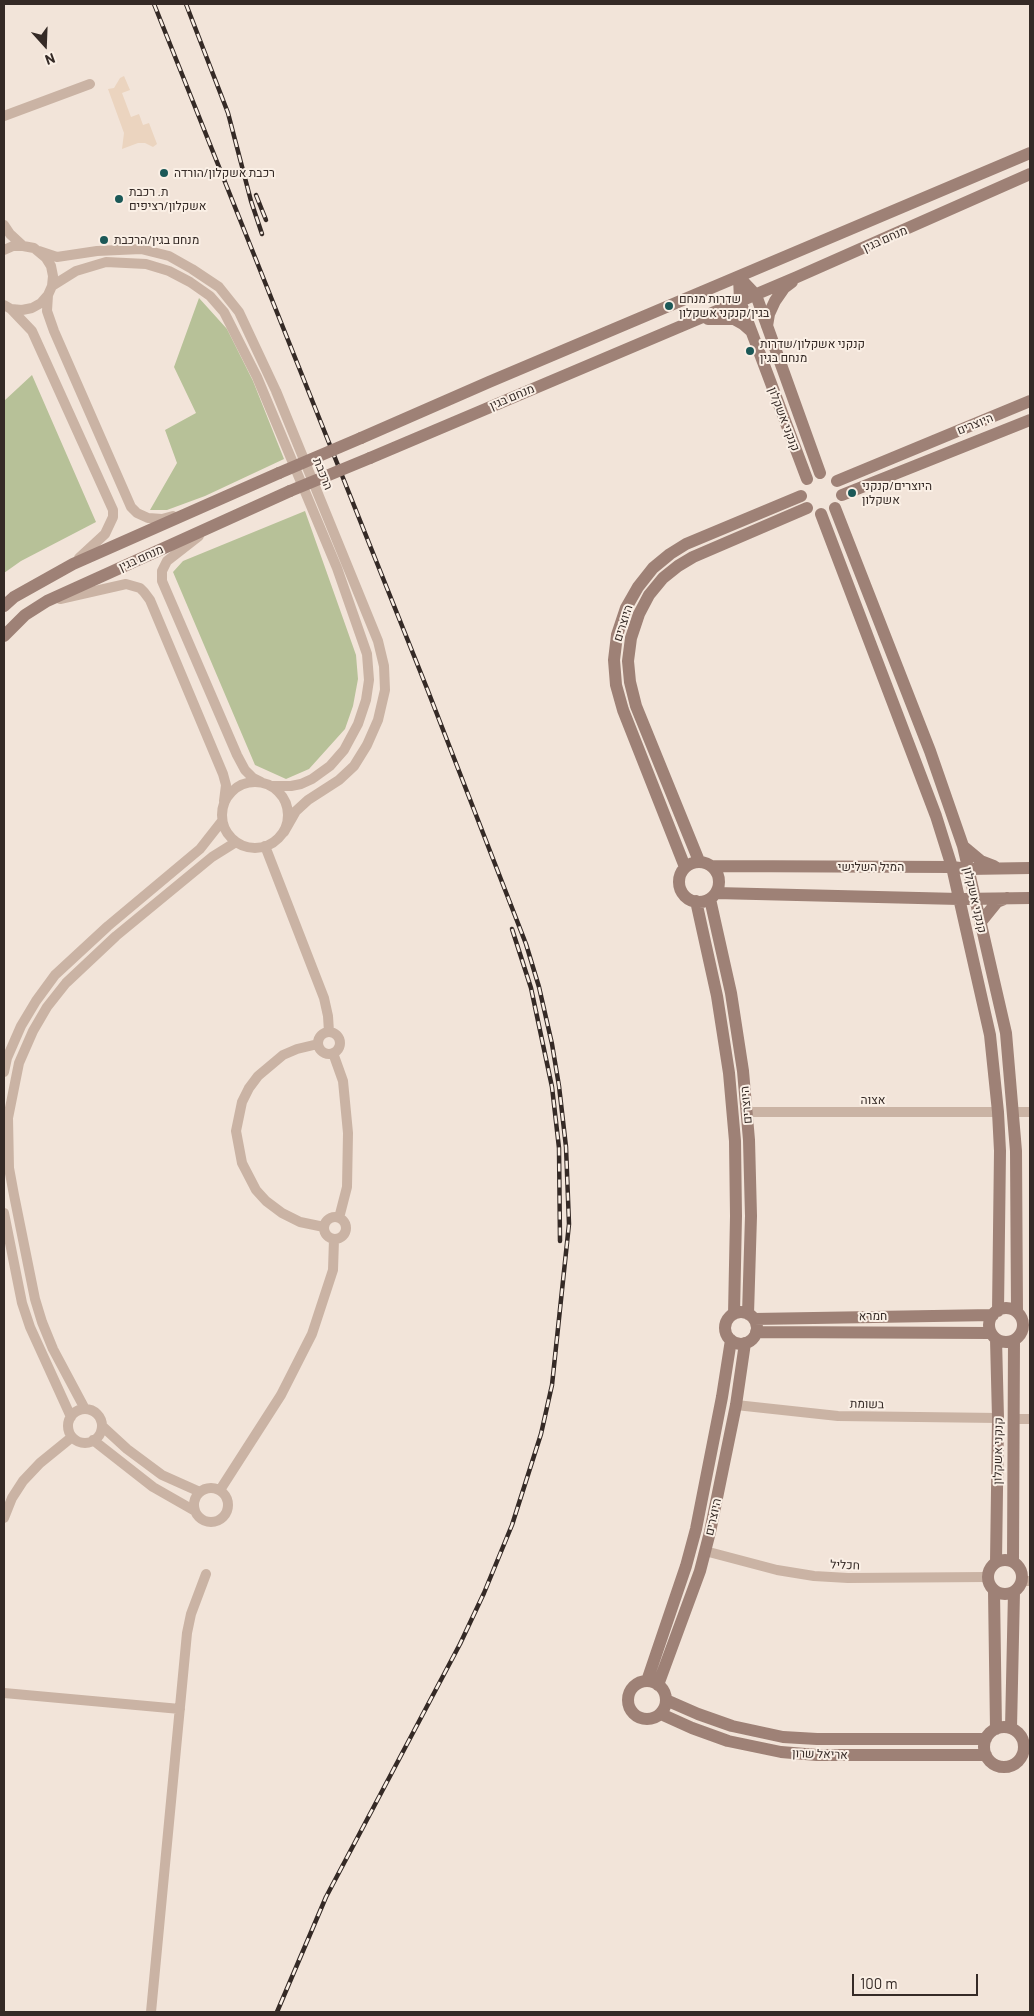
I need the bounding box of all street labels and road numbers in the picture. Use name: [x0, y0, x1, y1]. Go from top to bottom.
street label: מנחם בגין: [860, 223, 910, 255]
street label: מנחם בגין: [487, 381, 537, 413]
street label: קנקני אשקלון: [765, 385, 803, 453]
street label: היוצרים: [955, 410, 995, 438]
street label: הרכבת: [310, 456, 336, 492]
street label: מנחם בגין: [116, 542, 166, 574]
street label: היוצרים: [610, 603, 636, 643]
street label: המיל השלישי: [838, 860, 904, 874]
street label: קנקני אשקלון: [960, 866, 990, 934]
street label: היוצרים: [737, 1085, 755, 1125]
street label: אצוה: [861, 1093, 885, 1107]
street label: חמרא: [859, 1309, 887, 1323]
street label: בשומת: [850, 1397, 884, 1411]
street label: קנקני אשקלון: [990, 1417, 1006, 1485]
street label: היוצרים: [702, 1497, 724, 1537]
street label: חכליל: [830, 1557, 860, 1573]
street label: אריאל שרון: [792, 1746, 848, 1762]

